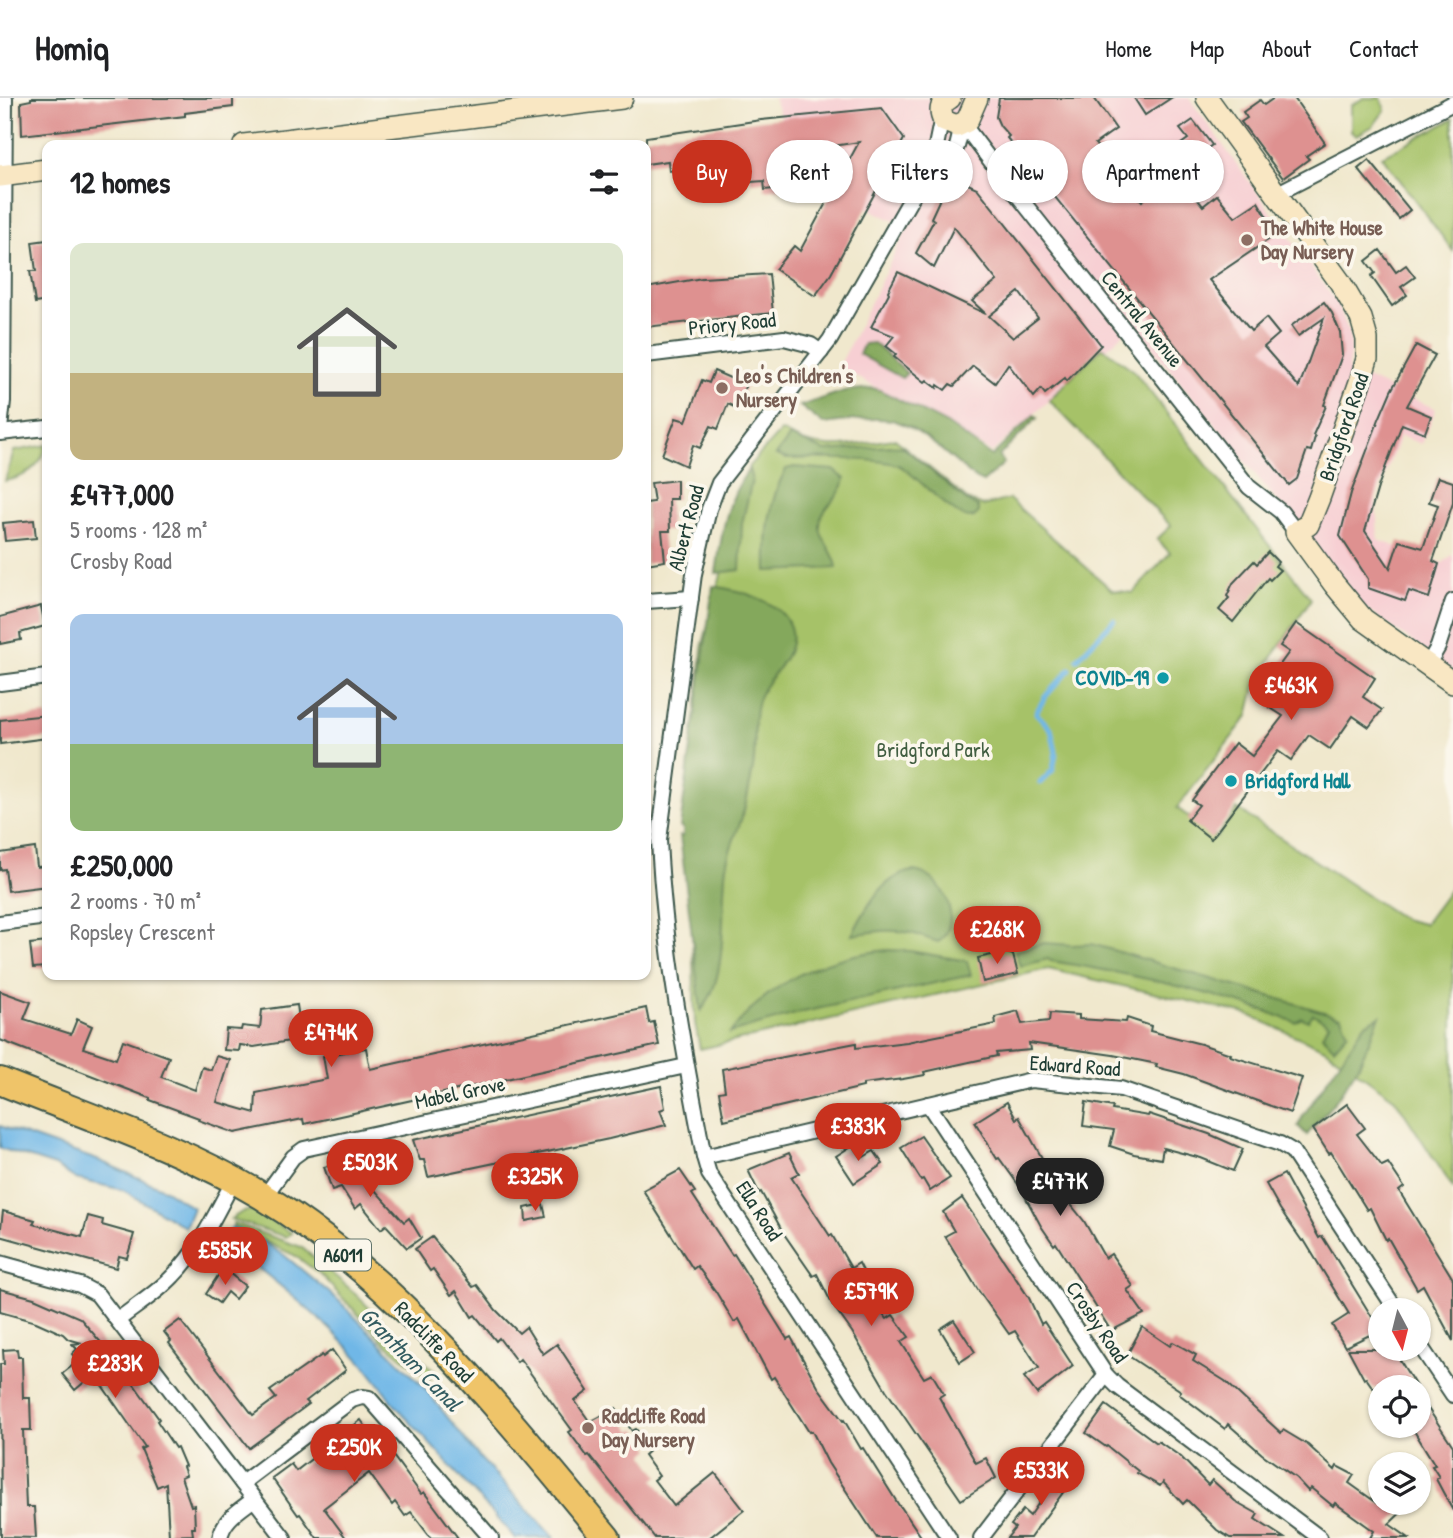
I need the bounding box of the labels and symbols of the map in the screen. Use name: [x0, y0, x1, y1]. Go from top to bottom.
place label: The White House Day Nursery: [1260, 213, 1383, 267]
marker: The White House Day Nursery: [1239, 232, 1255, 248]
street label: Central Avenue: [1094, 264, 1190, 373]
street label: Priory Road: [687, 305, 777, 343]
place label: Leo's Children's Nursery: [736, 361, 853, 415]
street label: Bridgford Road: [1312, 369, 1376, 485]
marker: Leo's Children's Nursery: [714, 380, 730, 396]
street label: Albert Road: [660, 482, 711, 574]
pin: £463K: [1242, 662, 1340, 722]
place label: COVID-19: [1075, 663, 1149, 692]
marker: COVID-19: [1155, 670, 1171, 686]
park label: Bridgford Park: [876, 735, 990, 764]
place label: Bridgford Hall: [1245, 766, 1351, 796]
marker: Bridgford Hall: [1223, 773, 1239, 789]
pin: £268K: [948, 906, 1046, 966]
pin: £474K: [282, 1010, 380, 1069]
street label: Edward Road: [1029, 1048, 1121, 1083]
street label: Mabel Grove: [412, 1069, 508, 1116]
pin: £383K: [809, 1104, 907, 1163]
pin: £503K: [321, 1140, 419, 1199]
pin: £325K: [486, 1154, 584, 1213]
pin: £477K: [1011, 1158, 1109, 1218]
street label: Ella Road: [729, 1175, 790, 1246]
pin: £585K: [176, 1228, 274, 1287]
road number: A6011: [315, 1240, 371, 1270]
pin: £579K: [822, 1268, 920, 1328]
street label: Crosby Road: [1059, 1275, 1135, 1368]
street label: Radcliffe Road: [388, 1295, 481, 1389]
north arrow: [1368, 1298, 1432, 1362]
water label: Grantham Canal: [354, 1300, 470, 1418]
pin: £283K: [66, 1340, 164, 1400]
place label: Radcliffe Road Day Nursery: [602, 1401, 706, 1455]
marker: Radcliffe Road Day Nursery: [580, 1420, 596, 1436]
pin: £250K: [305, 1424, 403, 1484]
pin: £533K: [992, 1448, 1090, 1507]

